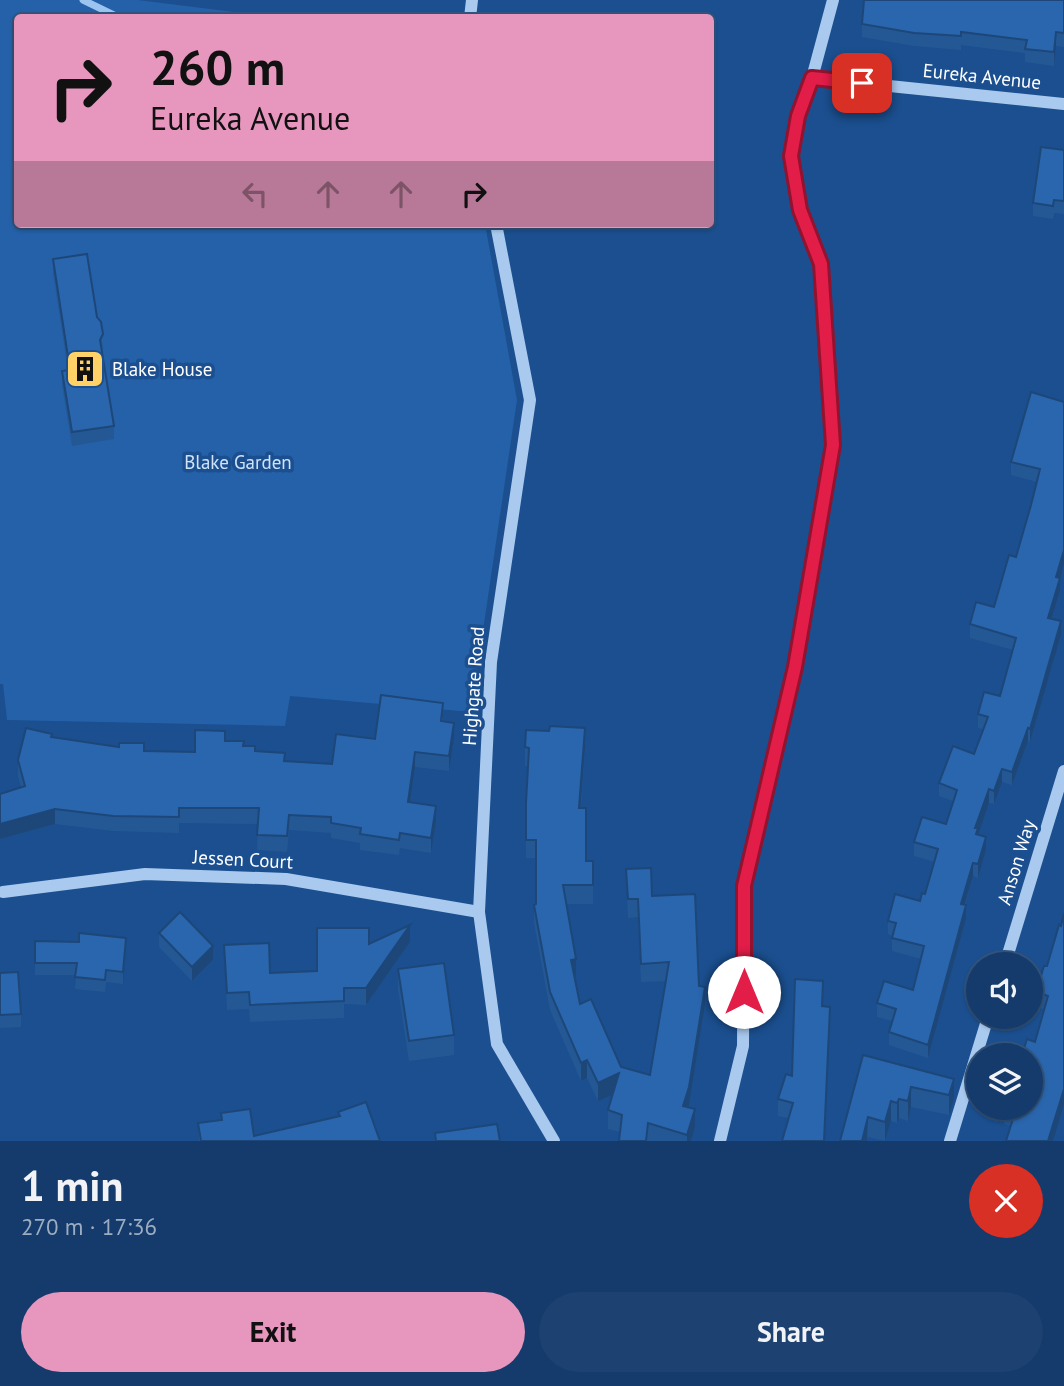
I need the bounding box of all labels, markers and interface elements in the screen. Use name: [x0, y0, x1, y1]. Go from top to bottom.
text: 260 m: [150, 35, 285, 99]
icon: right: [35, 42, 126, 133]
pin: [832, 53, 892, 113]
street label: Eureka Avenue: [922, 58, 1042, 94]
icon: arrive: [843, 64, 881, 102]
text: Eureka Avenue: [150, 97, 350, 139]
icon: left: [236, 175, 274, 213]
icon: ahead: [309, 175, 347, 213]
icon: ahead: [382, 175, 420, 213]
icon: right: [455, 175, 493, 213]
building icon: Blake House: [64, 348, 106, 390]
place label: Blake House: [112, 357, 213, 381]
park label: Blake Garden: [184, 450, 292, 474]
street label: Highgate Road: [457, 626, 489, 746]
street label: Anson Way: [992, 816, 1040, 908]
street label: Jessen Court: [191, 844, 294, 874]
map controls: [966, 952, 1043, 1120]
button: sound: [966, 952, 1043, 1029]
position arrow: [707, 955, 781, 1029]
button: layers: [966, 1043, 1043, 1120]
text: 1 min: [21, 1158, 123, 1213]
button: close: [969, 1164, 1043, 1238]
text: 270 m · 17:36: [21, 1212, 157, 1241]
button: Exit: [21, 1292, 525, 1372]
button: Share: [539, 1292, 1043, 1372]

